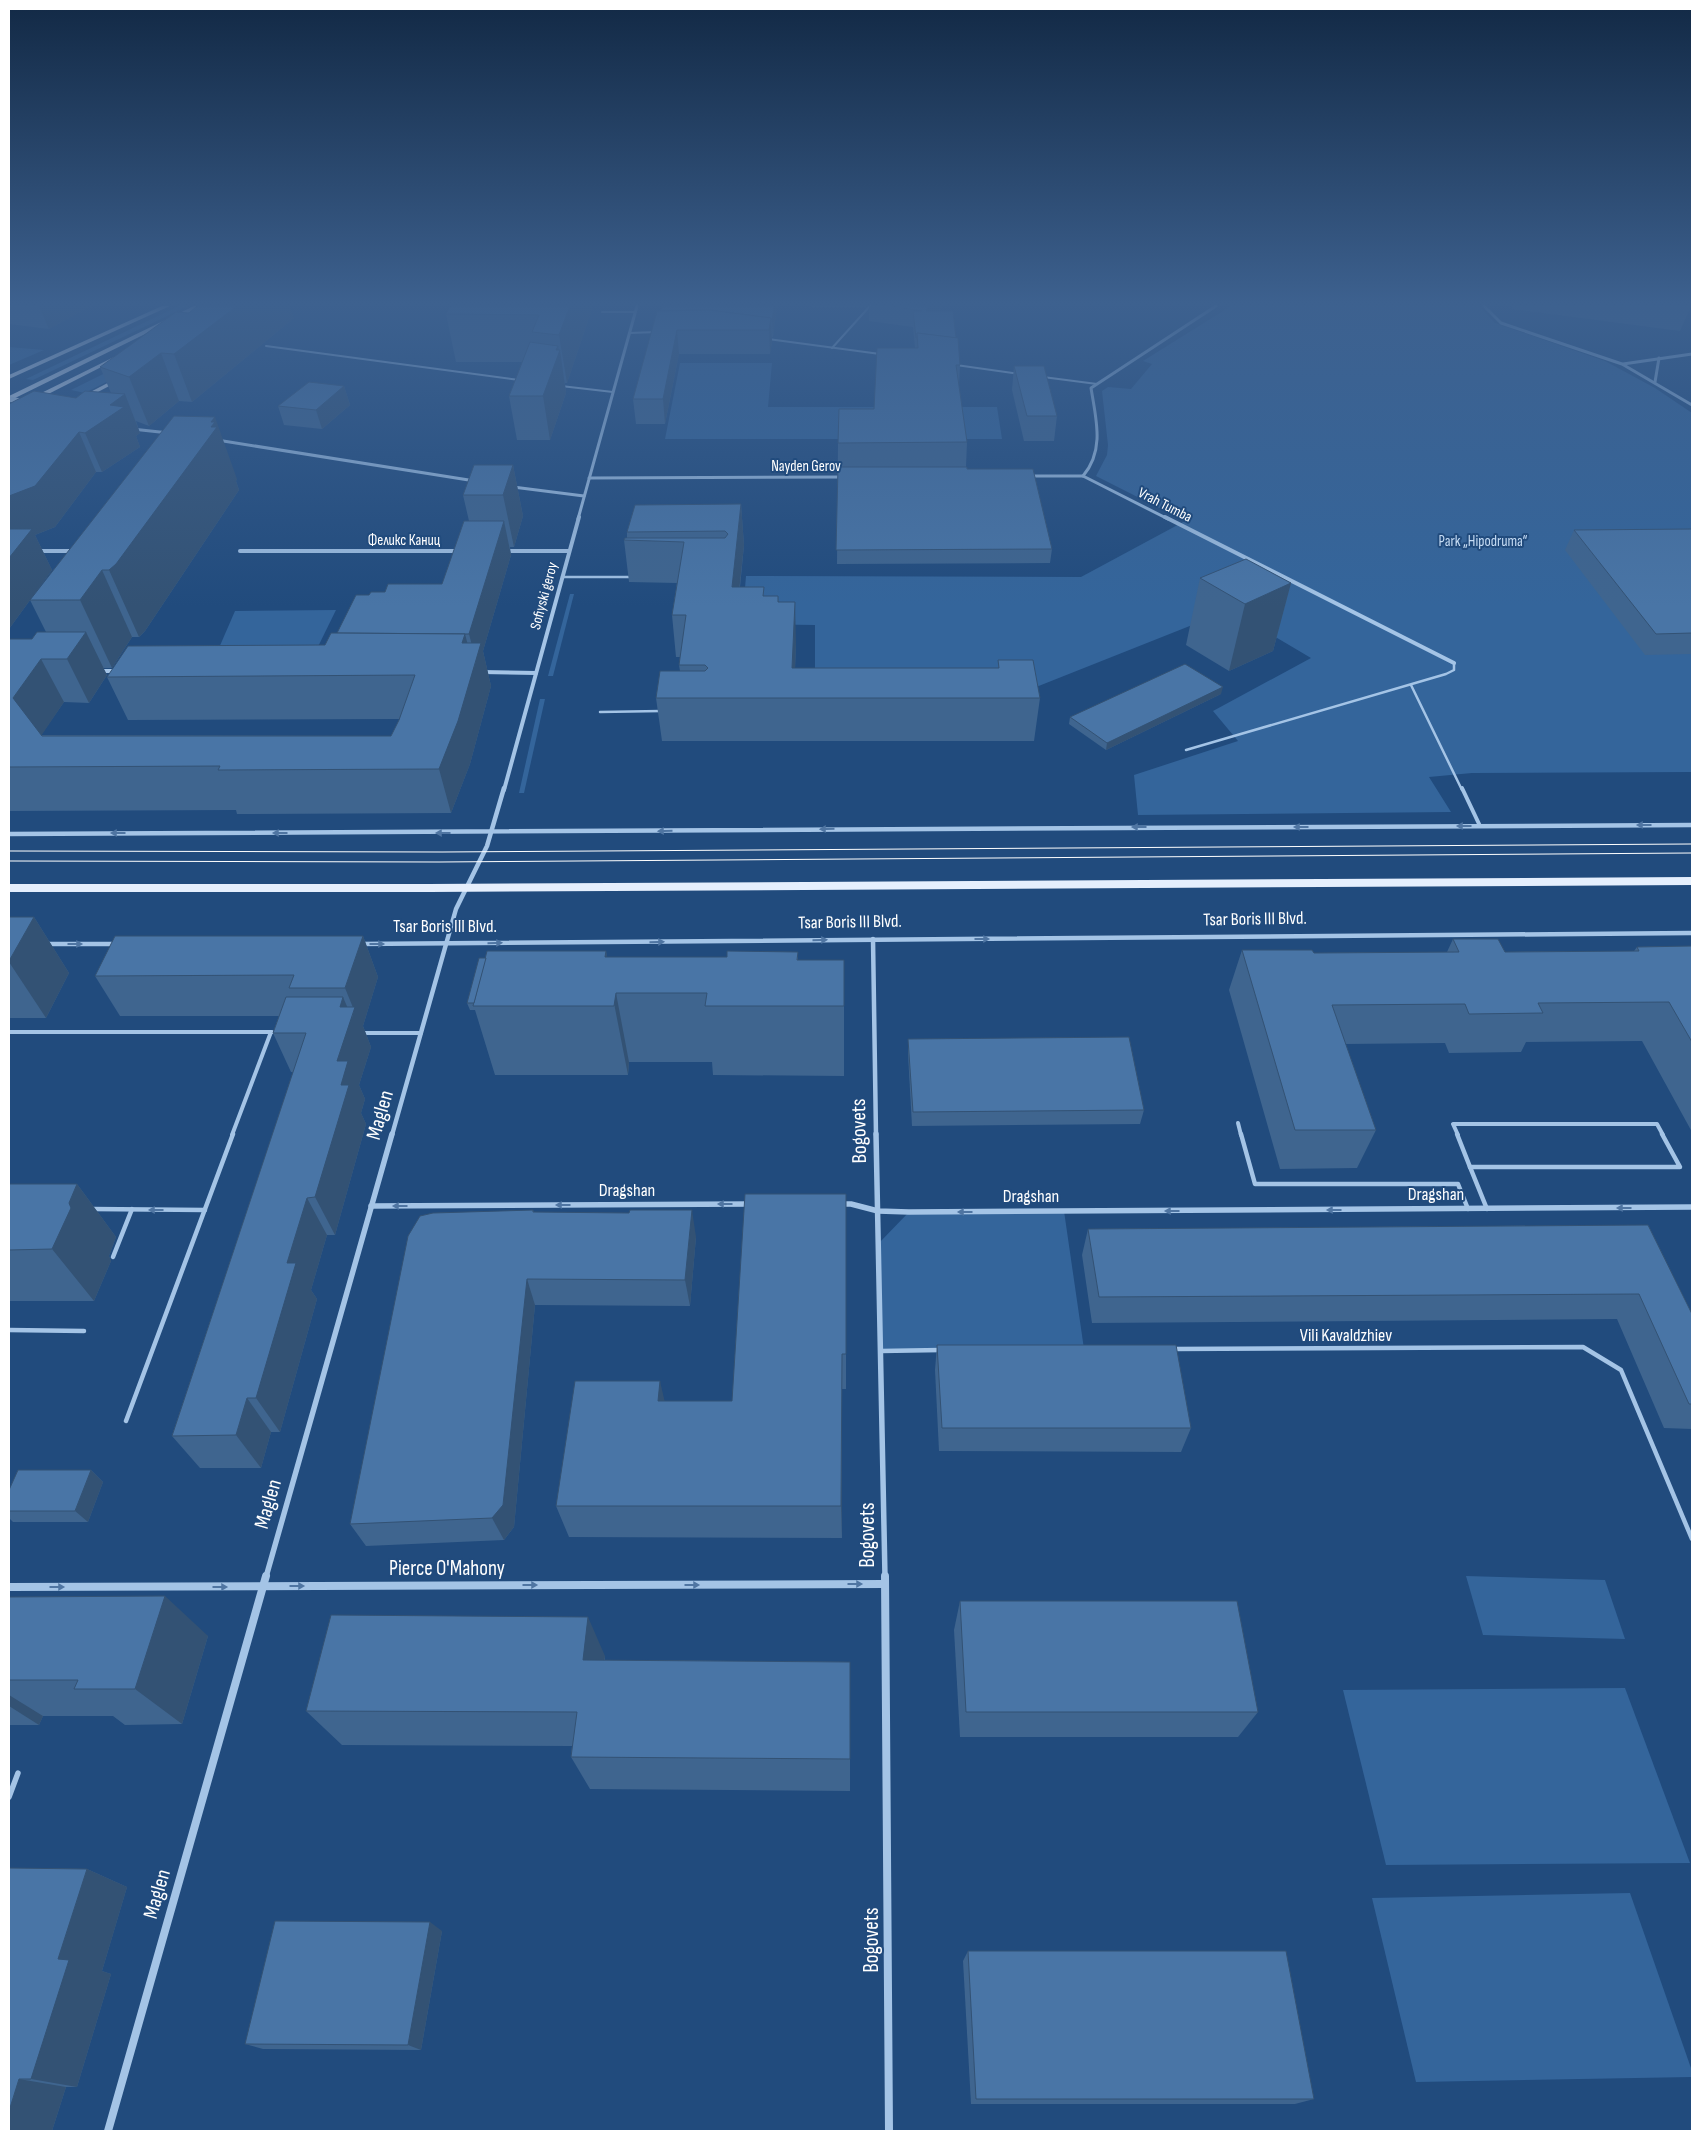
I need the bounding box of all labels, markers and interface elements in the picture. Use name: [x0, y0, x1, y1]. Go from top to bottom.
street label: Nayden Gerov: [771, 457, 841, 476]
street label: Vrah Tumba: [1135, 483, 1195, 527]
street label: Феликс Каниц: [368, 531, 441, 550]
park label: Park „Hipodruma“: [1439, 532, 1528, 551]
street label: Sofiyski geroy: [526, 560, 562, 632]
one-way arrow: [1635, 821, 1651, 829]
one-way arrow: [1455, 822, 1471, 830]
one-way arrow: [1130, 823, 1146, 831]
one-way arrow: [1293, 823, 1309, 831]
one-way arrow: [819, 826, 835, 834]
one-way arrow: [656, 827, 672, 835]
one-way arrow: [110, 829, 126, 837]
one-way arrow: [272, 829, 288, 837]
one-way arrow: [435, 829, 451, 837]
street label: Tsar Boris III Blvd.: [1203, 908, 1307, 930]
street label: Tsar Boris III Blvd.: [798, 911, 902, 933]
street label: Tsar Boris III Blvd.: [393, 916, 497, 937]
one-way arrow: [975, 935, 991, 943]
one-way arrow: [812, 936, 828, 944]
one-way arrow: [650, 938, 666, 946]
one-way arrow: [487, 939, 503, 947]
one-way arrow: [67, 940, 83, 948]
one-way arrow: [370, 940, 386, 948]
street label: Maglen: [361, 1087, 399, 1143]
street label: Bogovets: [846, 1098, 872, 1164]
street label: Dragshan: [599, 1180, 655, 1201]
street label: Dragshan: [1408, 1184, 1464, 1205]
street label: Dragshan: [1003, 1186, 1059, 1207]
one-way arrow: [717, 1200, 733, 1208]
one-way arrow: [554, 1201, 570, 1209]
one-way arrow: [392, 1202, 408, 1210]
one-way arrow: [1616, 1204, 1632, 1212]
one-way arrow: [148, 1206, 164, 1214]
one-way arrow: [1326, 1206, 1342, 1214]
one-way arrow: [1164, 1207, 1180, 1215]
one-way arrow: [957, 1208, 973, 1216]
street label: Vili Kavaldzhiev: [1300, 1325, 1392, 1346]
street label: Maglen: [249, 1476, 287, 1532]
street label: Bogovets: [855, 1503, 880, 1567]
street label: Pierce O'Mahony: [389, 1556, 505, 1581]
one-way arrow: [847, 1580, 863, 1588]
one-way arrow: [522, 1581, 538, 1589]
one-way arrow: [684, 1581, 700, 1589]
one-way arrow: [289, 1582, 305, 1590]
one-way arrow: [50, 1583, 66, 1591]
one-way arrow: [212, 1583, 228, 1591]
street label: Maglen: [138, 1866, 176, 1922]
street label: Bogovets: [859, 1908, 884, 1972]

